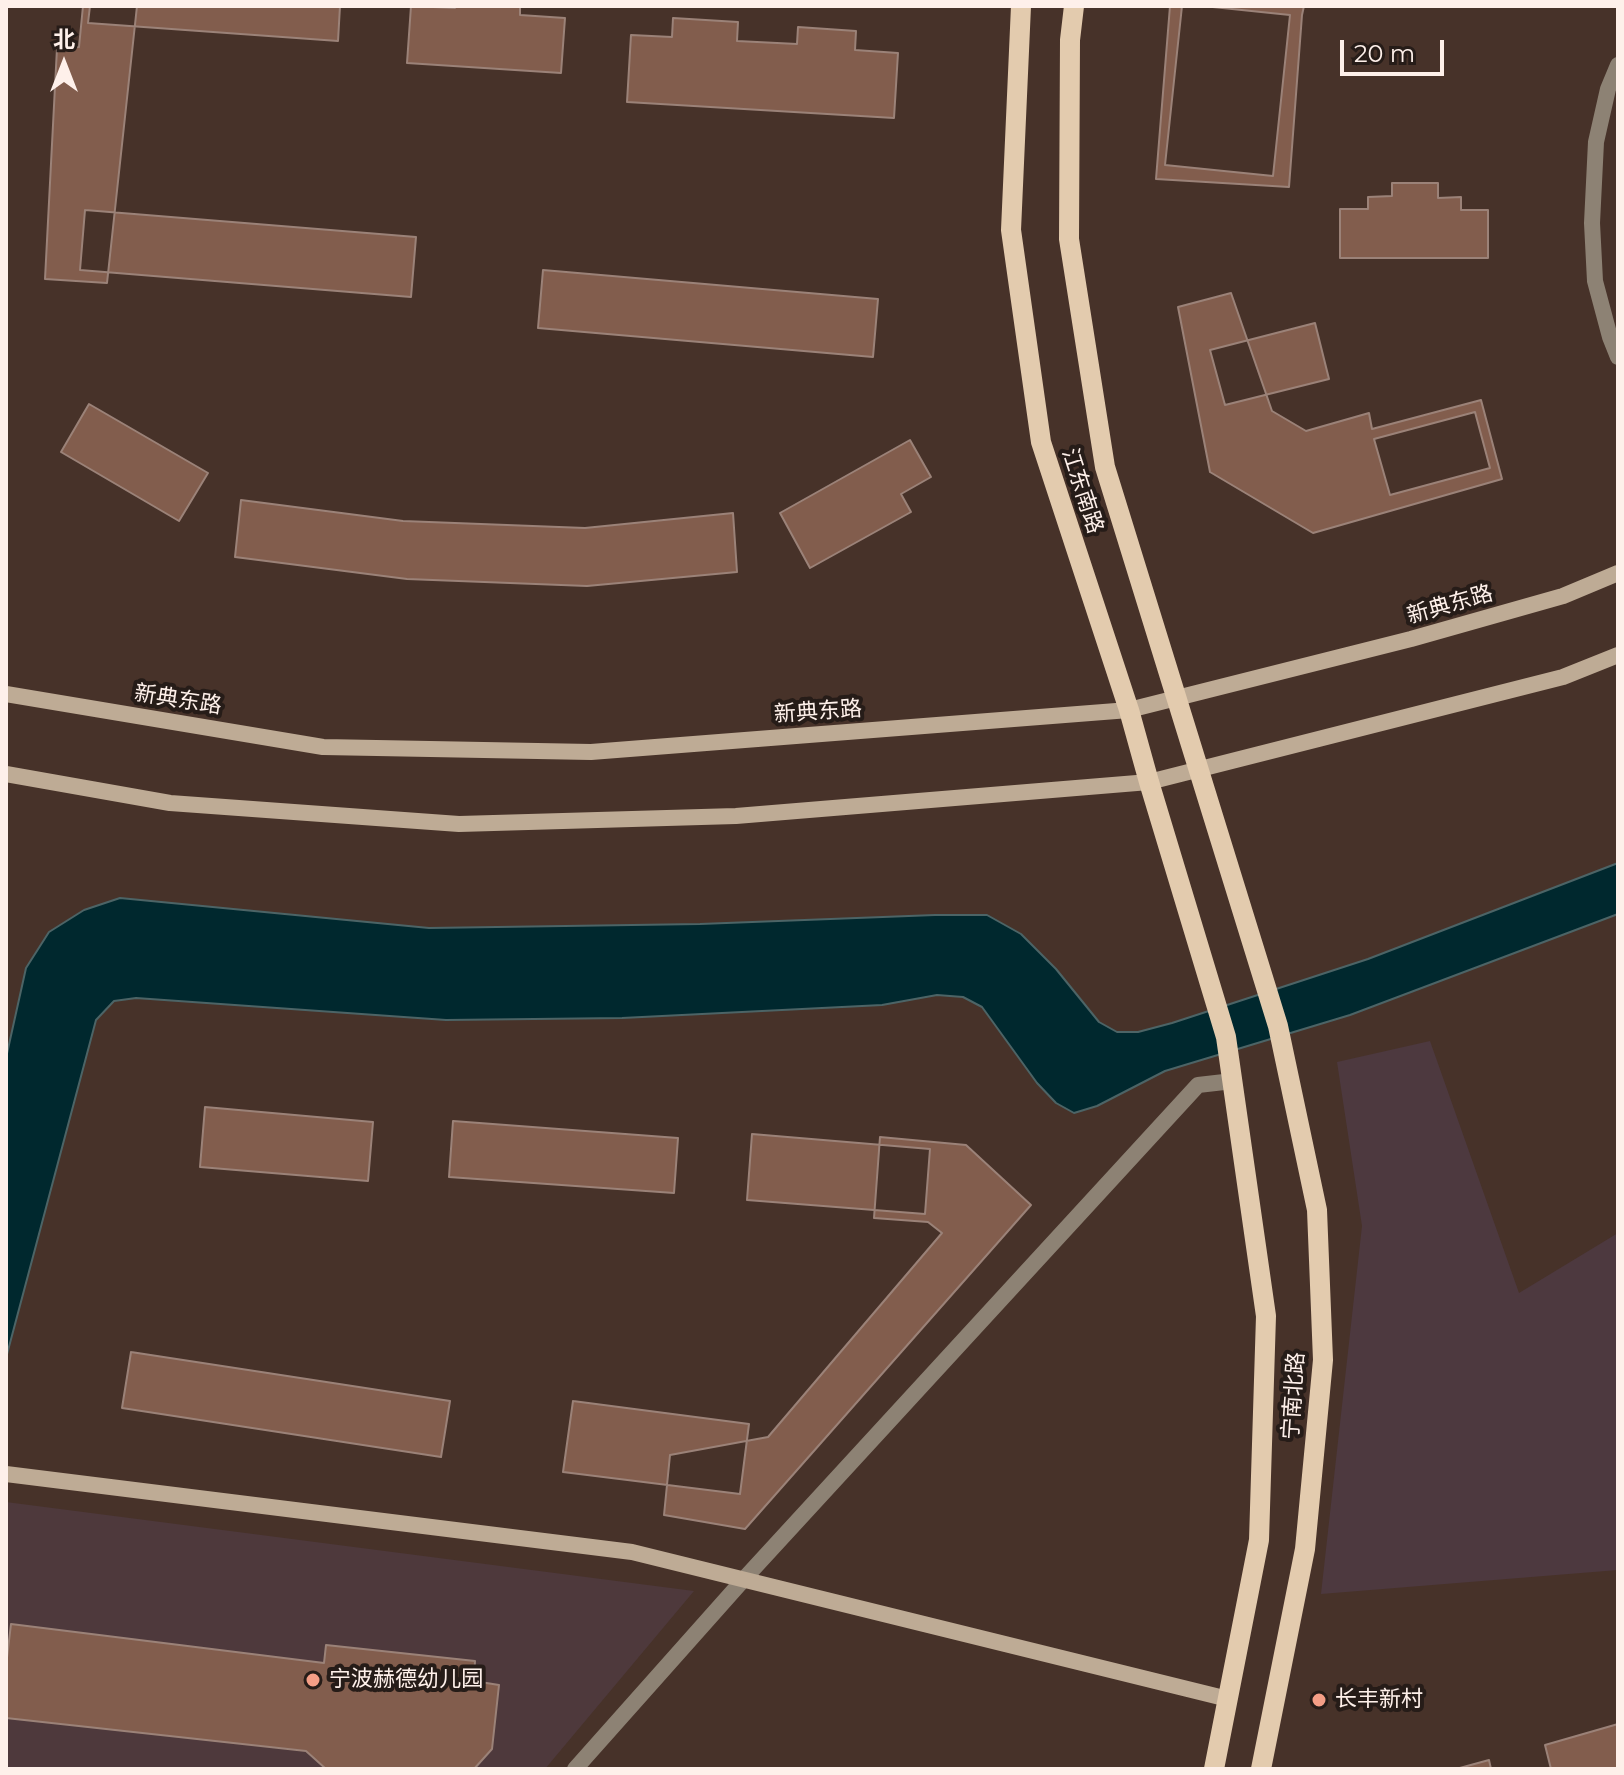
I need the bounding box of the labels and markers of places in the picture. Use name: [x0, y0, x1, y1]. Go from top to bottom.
place label: 宁波赫德幼儿园: [329, 1667, 483, 1693]
marker: 宁波赫德幼儿园: [304, 1671, 322, 1689]
place label: 长丰新村: [1335, 1687, 1423, 1713]
marker: 长丰新村: [1310, 1691, 1328, 1709]

